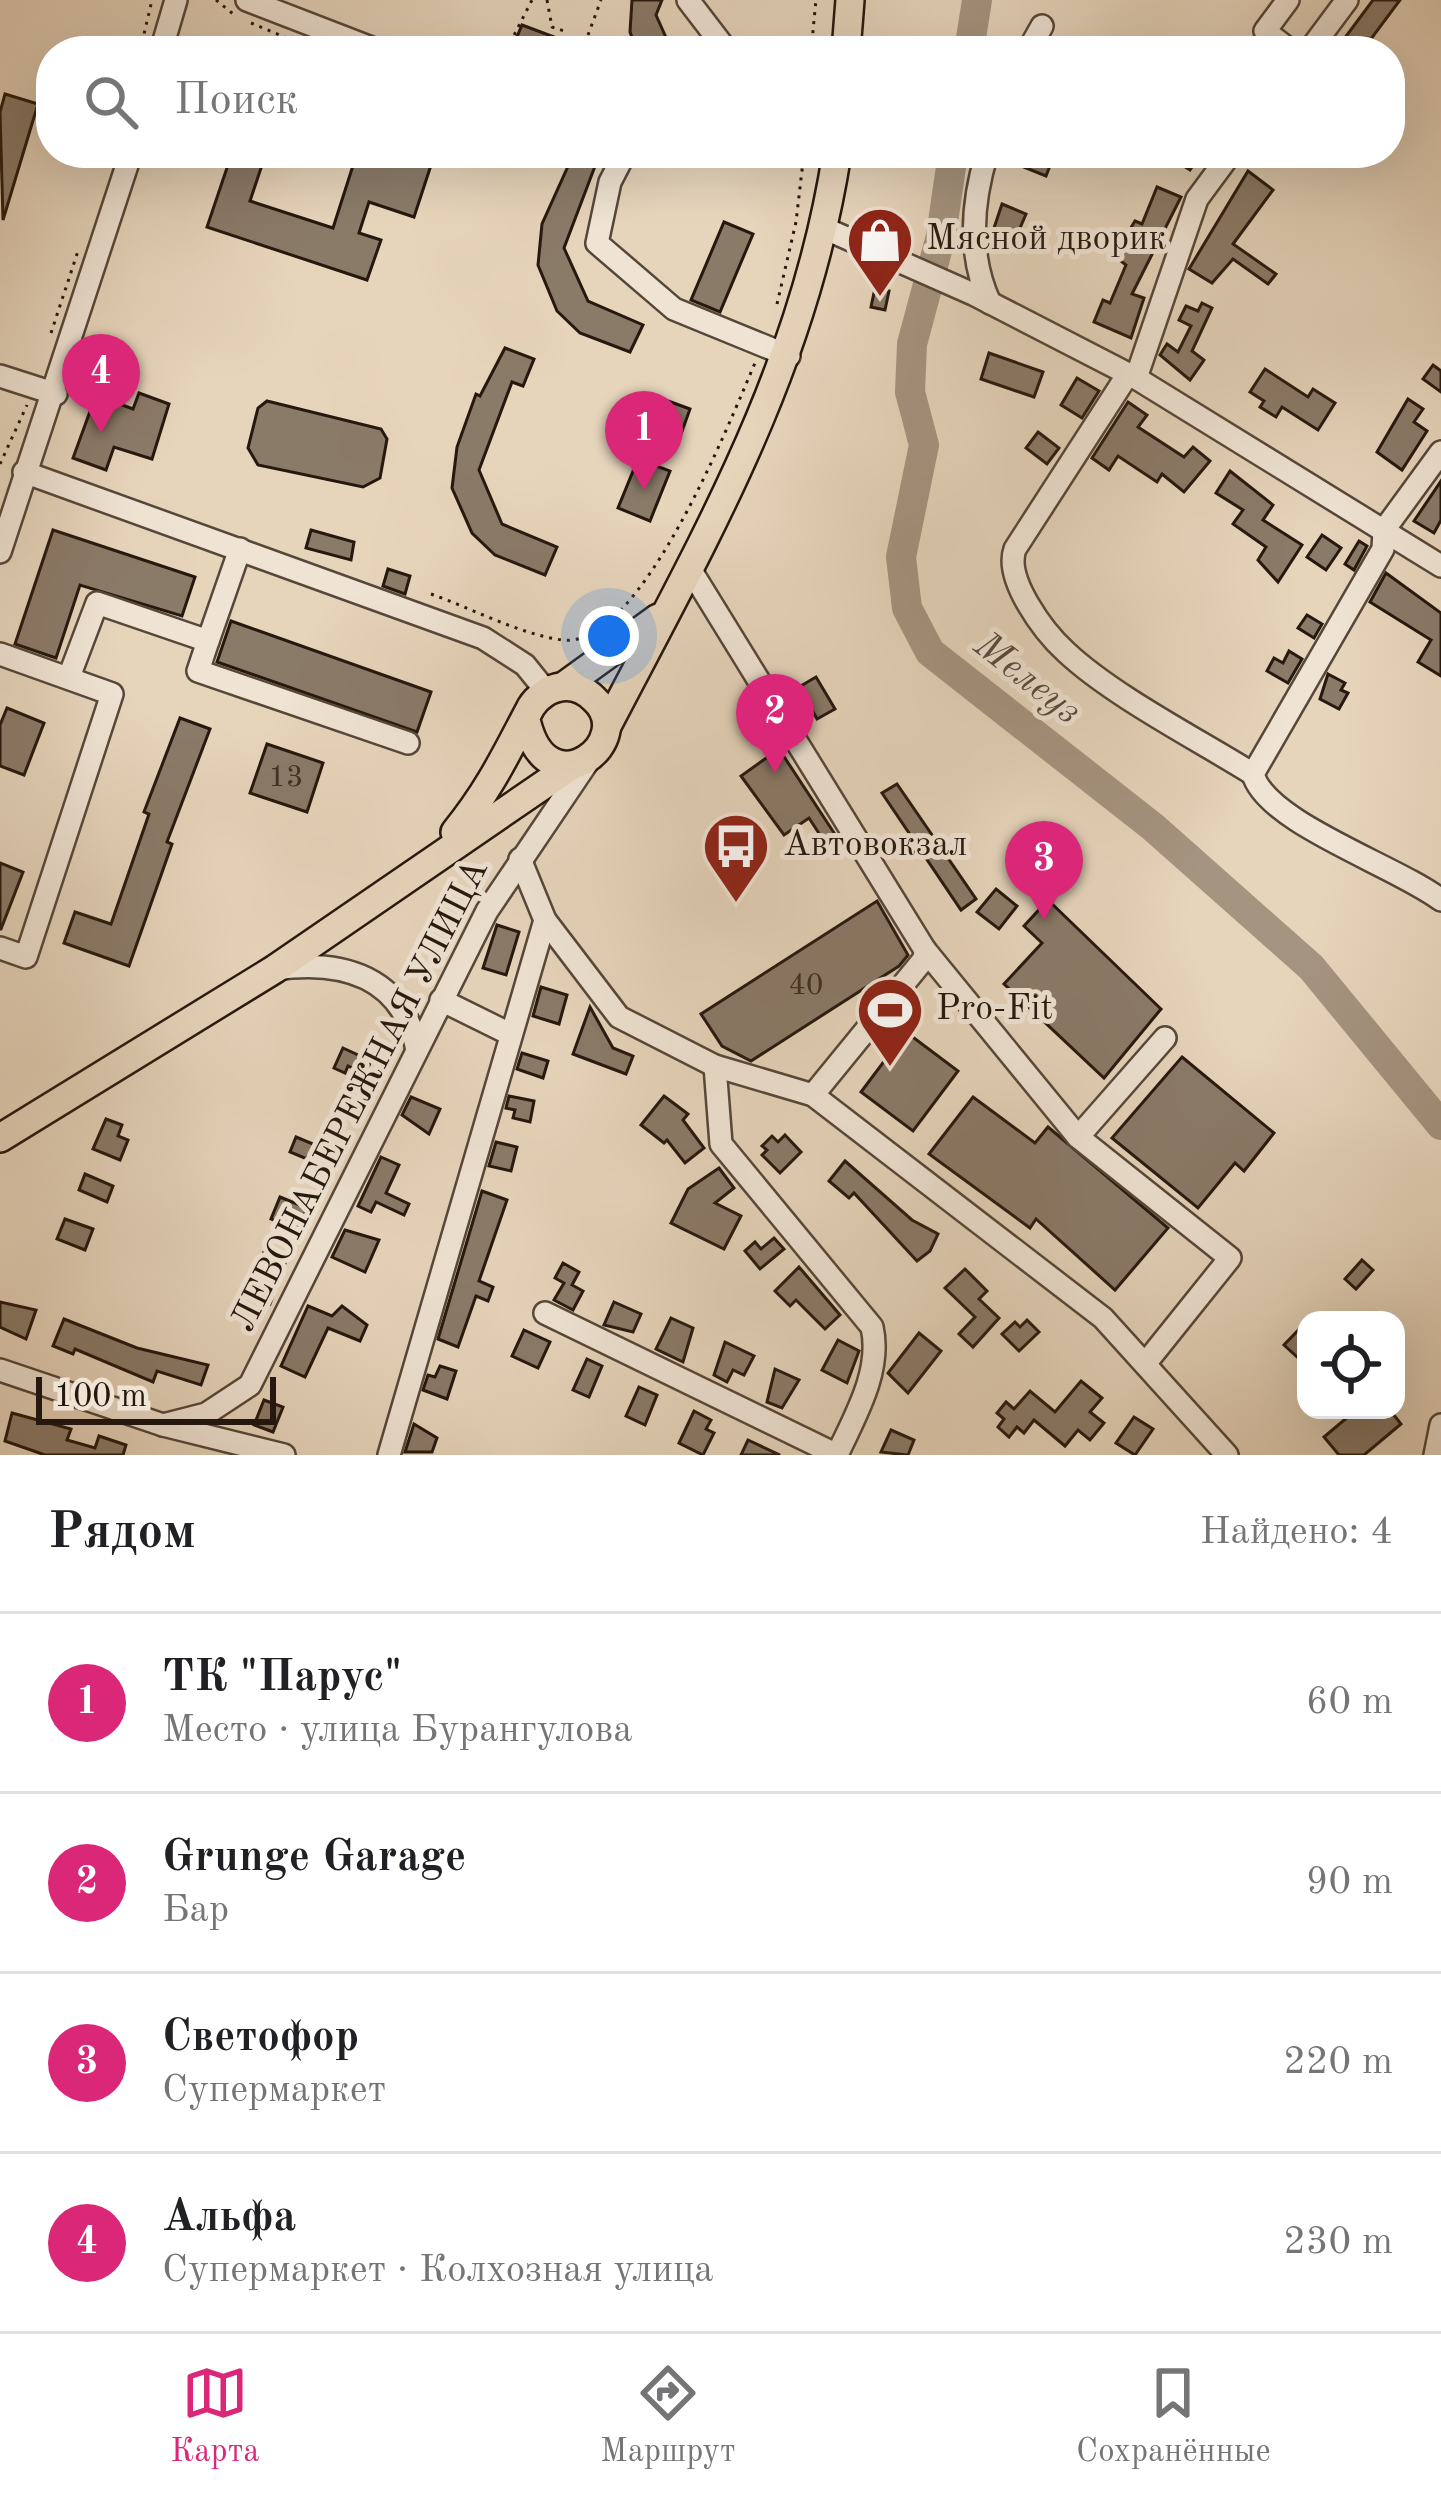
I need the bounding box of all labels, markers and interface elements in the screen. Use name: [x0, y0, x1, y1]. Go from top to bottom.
search box: [36, 36, 1405, 168]
icon: search: [78, 69, 144, 135]
text: Поиск: [174, 79, 298, 124]
shop icon: Мясной дворик: [845, 205, 915, 299]
place label: Мясной дворик: [926, 222, 1166, 258]
pin: 4: [62, 334, 140, 433]
pin: 1: [605, 391, 683, 490]
your location: [579, 606, 639, 666]
water label: Мелеуз: [966, 625, 1088, 732]
pin: 2: [736, 674, 814, 773]
house number: 13: [269, 763, 303, 793]
bus stop icon: Автовокзал: [701, 811, 771, 905]
pin: 3: [1005, 821, 1083, 920]
place label: Автовокзал: [783, 828, 967, 864]
street label: ЛЕВОНАБЕРЕЖНАЯ УЛИЦА: [226, 854, 496, 1338]
house number: 40: [789, 971, 823, 1001]
sports icon: Pro-Fit: [855, 975, 925, 1069]
place label: Pro-Fit: [936, 992, 1053, 1028]
map controls: [1297, 1311, 1405, 1419]
button: locate: [1297, 1311, 1405, 1419]
scale bar: [36, 1371, 276, 1424]
text: 100 m: [54, 1381, 147, 1414]
text: Рядом: [48, 1508, 196, 1559]
text: Найдено: 4: [1200, 1513, 1393, 1552]
text: ТК "Парус": [162, 1656, 402, 1701]
text: 1: [76, 1683, 98, 1722]
text: 60 m: [1306, 1683, 1393, 1722]
text: Место · улица Бурангулова: [162, 1711, 632, 1750]
text: Grunge Garage: [162, 1836, 466, 1881]
text: 2: [76, 1863, 98, 1902]
text: 90 m: [1306, 1863, 1393, 1902]
text: Бар: [162, 1891, 229, 1930]
text: Светофор: [162, 2016, 359, 2061]
text: 3: [76, 2043, 98, 2082]
text: 220 m: [1283, 2043, 1393, 2082]
text: Супермаркет: [162, 2071, 386, 2110]
text: Альфа: [162, 2196, 296, 2241]
text: 4: [76, 2223, 98, 2262]
text: 230 m: [1283, 2223, 1393, 2262]
text: Супермаркет · Колхозная улица: [162, 2251, 714, 2290]
tab: Карта: [170, 2360, 260, 2473]
tab: Маршрут: [600, 2360, 736, 2473]
tab: Сохранённые: [1076, 2360, 1271, 2473]

